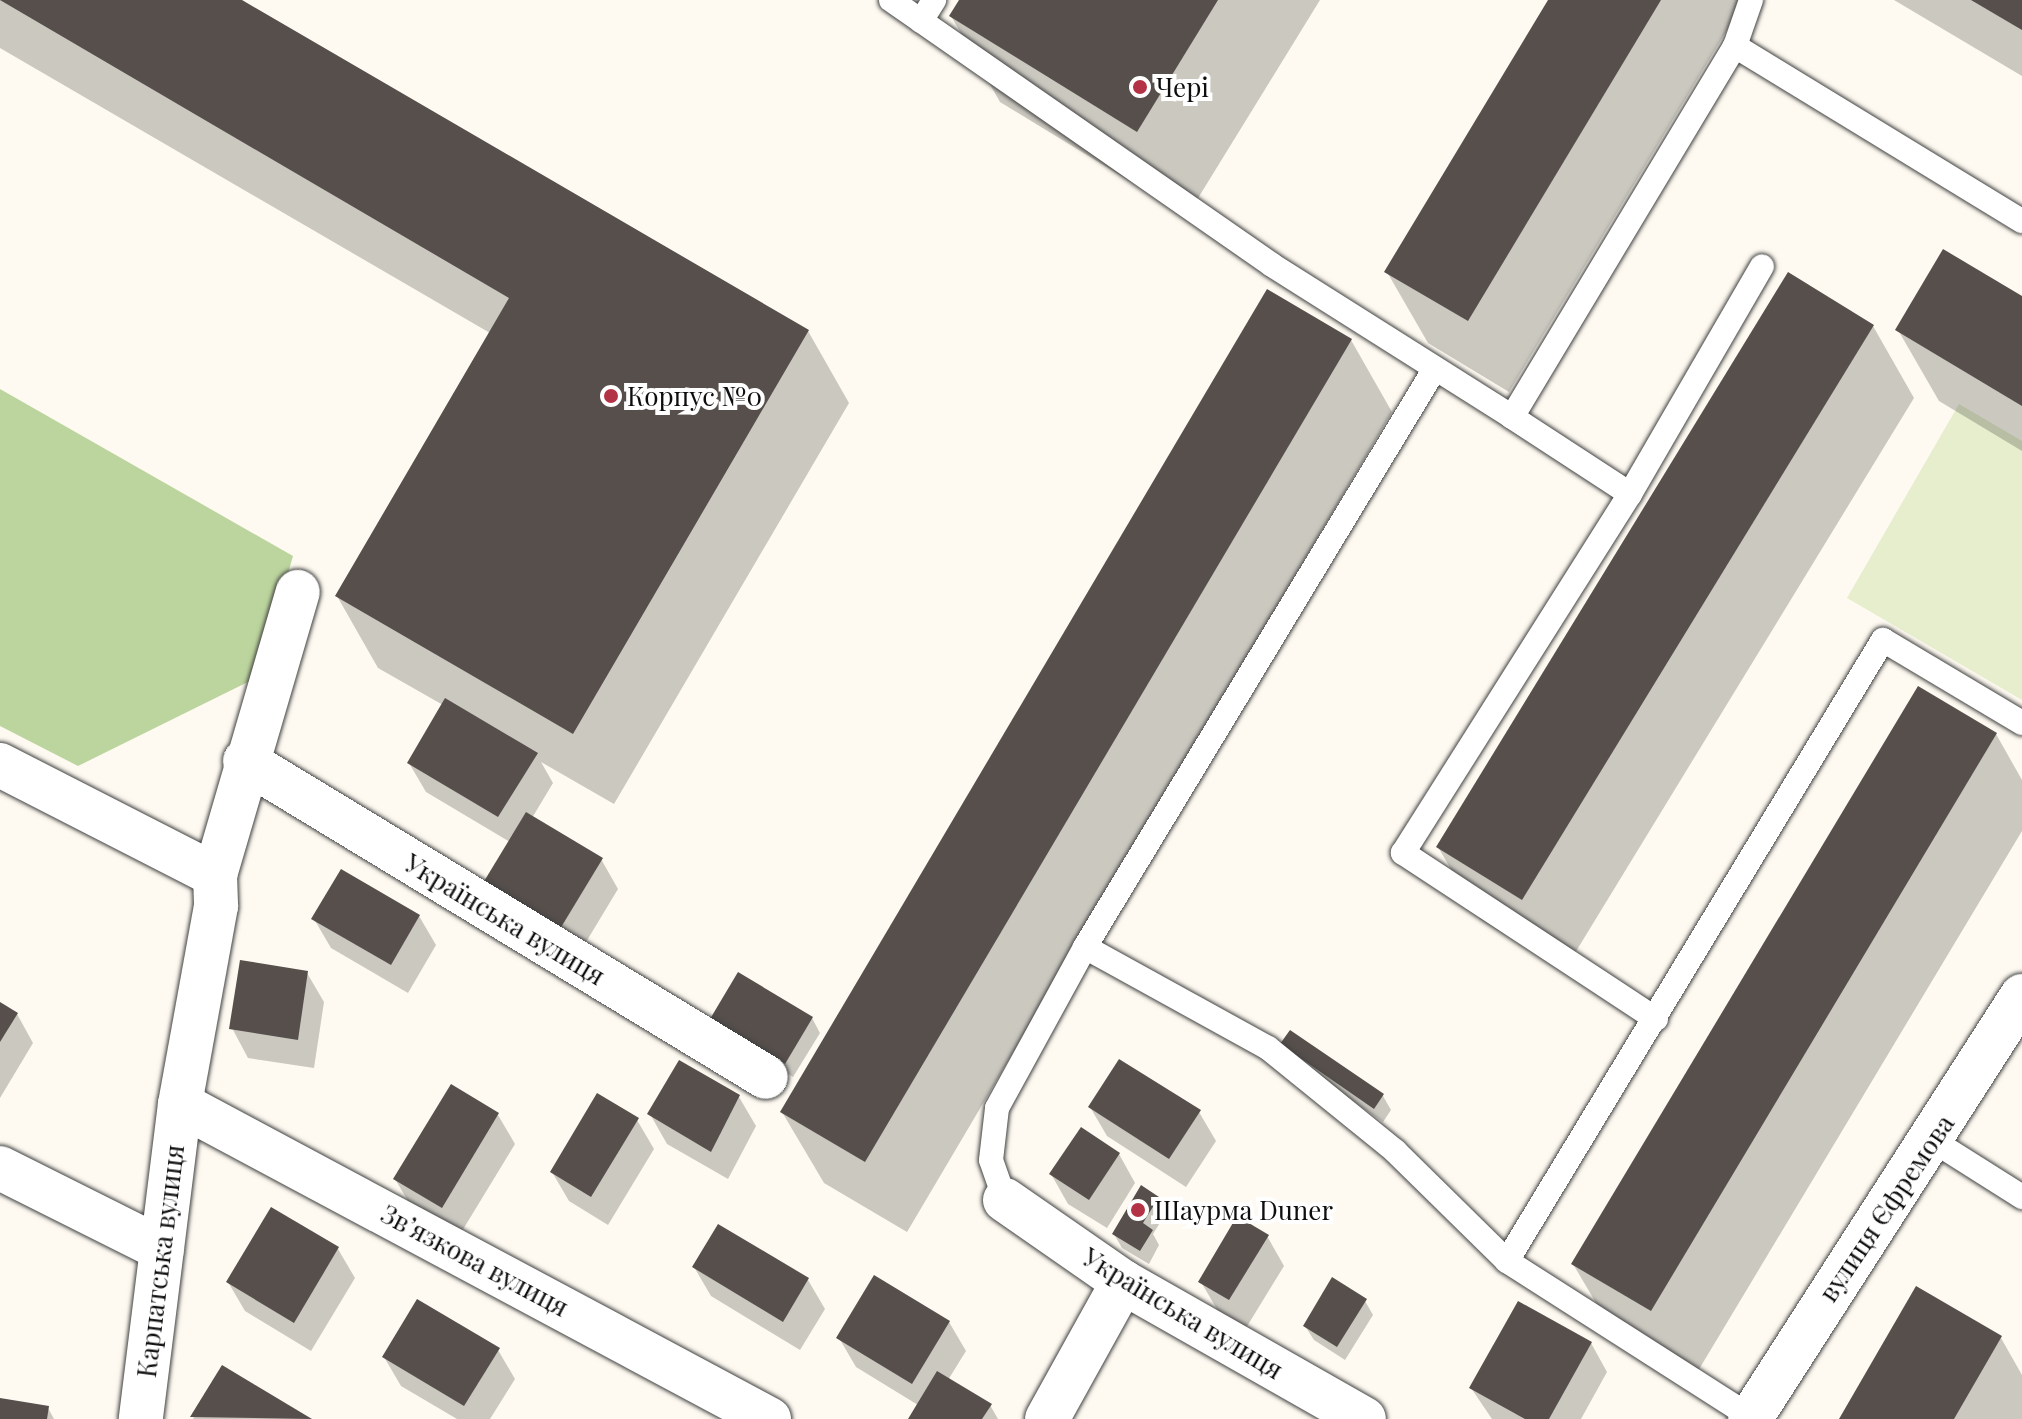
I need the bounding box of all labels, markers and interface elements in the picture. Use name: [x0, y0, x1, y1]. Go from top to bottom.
place label: Чері: [1156, 71, 1209, 103]
marker: Чері: [1131, 78, 1149, 96]
place label: Корпус №0: [627, 380, 762, 412]
marker: Корпус №0: [602, 387, 620, 405]
street label: Українська вулиця: [399, 847, 611, 991]
street label: вулиця Єфремова: [1812, 1109, 1960, 1307]
street label: Карпатська вулиця: [130, 1143, 190, 1379]
place label: Шаурма Duner: [1154, 1194, 1333, 1226]
street label: Звʼязкова вулиця: [376, 1197, 574, 1323]
marker: Шаурма Duner: [1129, 1201, 1147, 1219]
street label: Українська вулиця: [1077, 1241, 1289, 1385]

